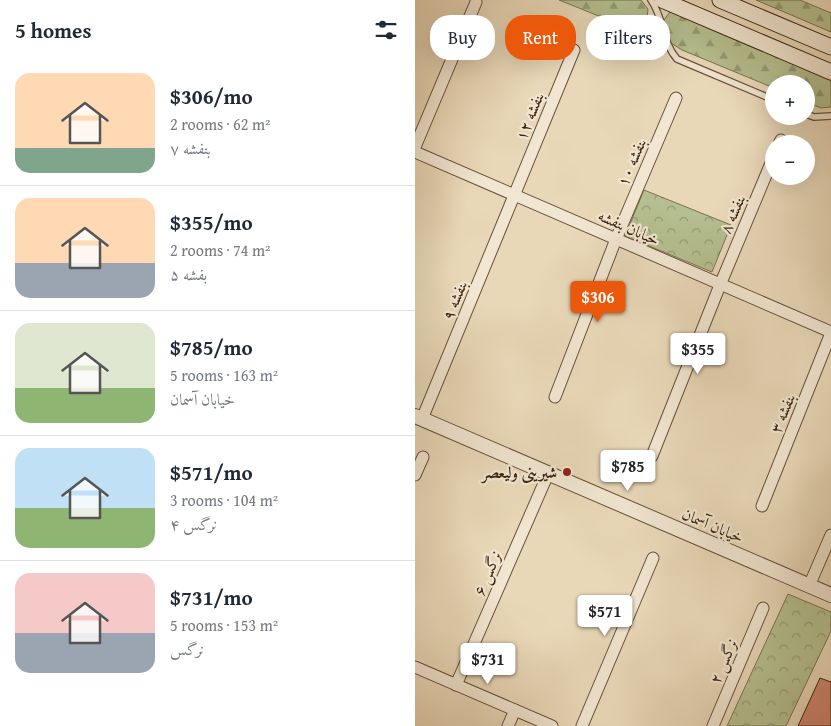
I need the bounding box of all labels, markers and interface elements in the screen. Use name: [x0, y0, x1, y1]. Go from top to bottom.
text: 5 homes: [15, 15, 91, 46]
chip: Buy: [430, 15, 495, 60]
chip: Rent: [505, 15, 576, 60]
chip: Filters: [586, 15, 670, 60]
icon: filters: [372, 16, 400, 44]
map controls: [765, 75, 815, 185]
button: +: [765, 75, 815, 125]
text: $306/mo: [170, 81, 253, 112]
street label: بنفشه ۱۲: [508, 88, 550, 144]
icon: home: [55, 93, 115, 153]
text: 2 rooms · 62 m²: [170, 112, 270, 136]
street label: بنفشه ۱۰: [610, 134, 652, 190]
button: −: [765, 135, 815, 185]
text: بنفشه ۷: [170, 136, 211, 160]
street label: بنفشه ۸: [713, 191, 751, 237]
street label: خیابان بنفشه: [594, 203, 664, 251]
text: $355/mo: [170, 207, 253, 238]
icon: home: [55, 218, 115, 278]
text: 2 rooms · 74 m²: [170, 238, 270, 262]
text: بفشه ۵: [170, 262, 207, 286]
street label: بنفشه ۹: [435, 277, 473, 323]
pin: $306: [568, 280, 628, 323]
text: $306: [581, 285, 615, 309]
text: $785/mo: [170, 332, 253, 363]
pin: $355: [668, 332, 728, 375]
text: $355: [681, 337, 715, 361]
icon: home: [55, 343, 115, 403]
text: 5 rooms · 163 m²: [170, 363, 278, 387]
text: خیابان آسمان: [170, 387, 235, 411]
street label: بنفشه ۳: [763, 390, 801, 436]
pin: $785: [598, 450, 658, 492]
text: $785: [611, 454, 645, 478]
text: $571/mo: [170, 457, 253, 488]
place label: شیرینی ولیعصر: [480, 460, 557, 484]
marker: شیرینی ولیعصر: [561, 466, 573, 478]
icon: home: [55, 468, 115, 528]
text: 3 rooms · 104 m²: [170, 488, 278, 512]
street label: خیابان آسمان: [678, 501, 748, 549]
text: نرگس ۴: [170, 512, 217, 536]
street label: نرگس ۶: [467, 547, 507, 599]
text: $731/mo: [170, 582, 253, 613]
icon: home: [55, 593, 115, 653]
pin: $571: [575, 594, 635, 637]
text: $571: [588, 599, 622, 623]
text: 5 rooms · 153 m²: [170, 613, 278, 637]
street label: نرگس ۲: [703, 635, 743, 687]
text: نرگس: [170, 637, 204, 661]
pin: $731: [458, 642, 518, 685]
text: $731: [471, 647, 505, 671]

